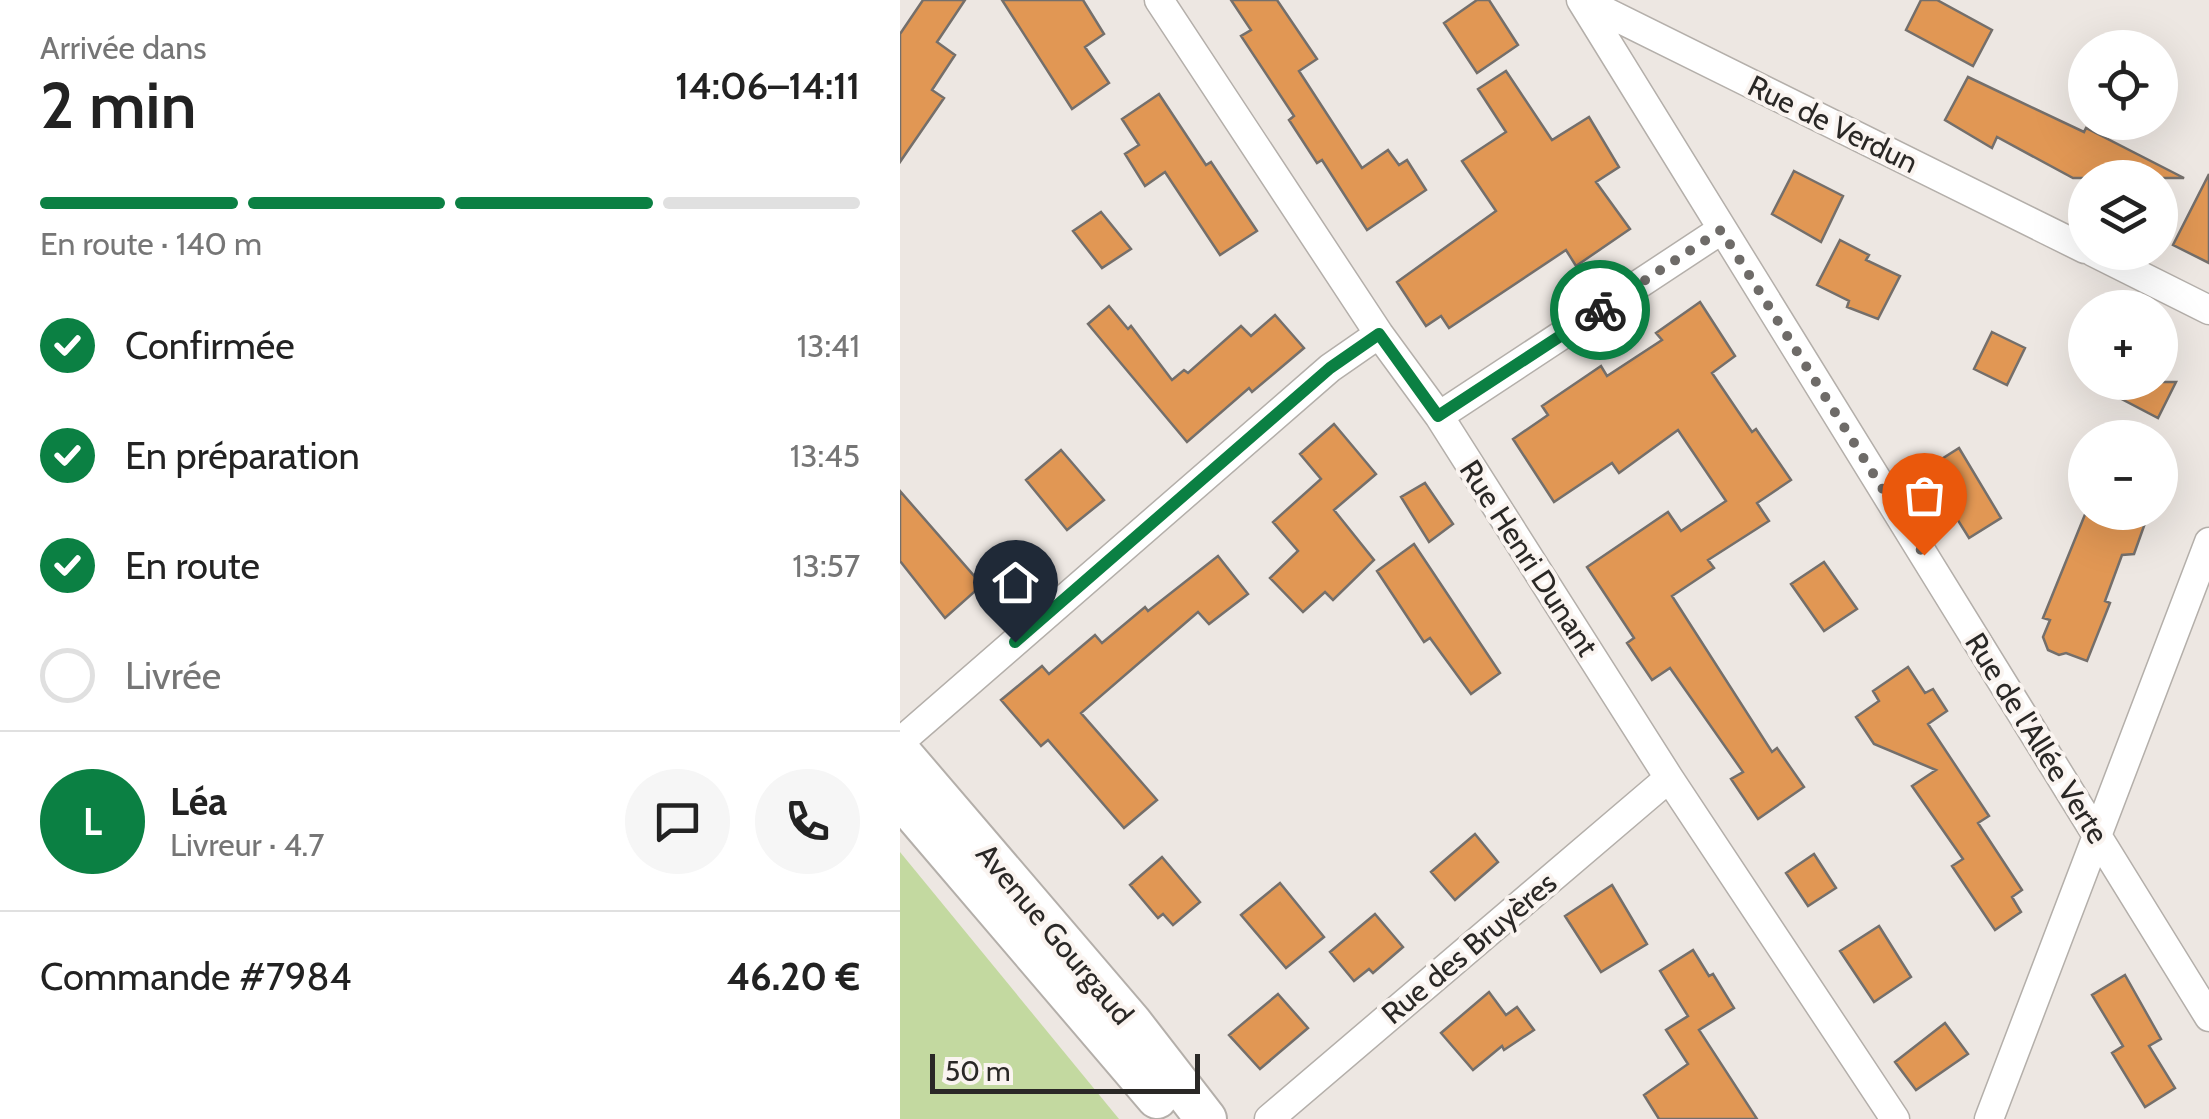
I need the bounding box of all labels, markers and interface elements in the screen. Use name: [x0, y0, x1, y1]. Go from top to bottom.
text: Arrivée dans: [40, 28, 206, 67]
map controls: [2068, 30, 2178, 530]
button: locate: [2068, 30, 2178, 140]
text: 14:06–14:11: [675, 62, 860, 109]
text: 2 min: [40, 65, 197, 144]
street label: Rue de Verdun: [1742, 67, 1924, 181]
button: layers: [2068, 160, 2178, 270]
text: En route · 140 m: [40, 224, 262, 263]
courier: [1550, 260, 1650, 360]
icon: bike: [1573, 283, 1628, 338]
button: +: [2068, 290, 2178, 400]
icon: check: [40, 318, 95, 373]
text: Confirmée: [125, 322, 295, 369]
text: 13:41: [797, 326, 860, 365]
button: −: [2068, 420, 2178, 530]
icon: check: [40, 428, 95, 483]
text: En préparation: [125, 432, 360, 479]
text: 13:45: [790, 436, 860, 475]
street label: Rue Henri Dunant: [1452, 453, 1606, 663]
pin: [1882, 453, 1967, 556]
icon: bag: [1897, 468, 1952, 523]
icon: check: [40, 538, 95, 593]
pin: [973, 540, 1058, 643]
text: En route: [125, 542, 260, 589]
text: 13:57: [792, 546, 860, 585]
icon: home: [988, 555, 1043, 610]
street label: Rue de l'Allée Verte: [1957, 626, 2117, 850]
text: Livrée: [125, 652, 221, 699]
button: chat: [625, 769, 730, 874]
button: phone: [755, 769, 860, 874]
text: Léa: [170, 778, 227, 825]
text: L: [83, 798, 102, 845]
text: Livreur · 4.7: [170, 825, 324, 864]
street label: Avenue Gourgaud: [968, 836, 1142, 1032]
street label: Rue des Bruyères: [1374, 864, 1564, 1032]
text: Commande #7984: [40, 953, 351, 1000]
text: 46.20 €: [727, 953, 860, 1000]
scale bar: [930, 1049, 1200, 1094]
text: 50 m: [945, 1054, 1011, 1088]

